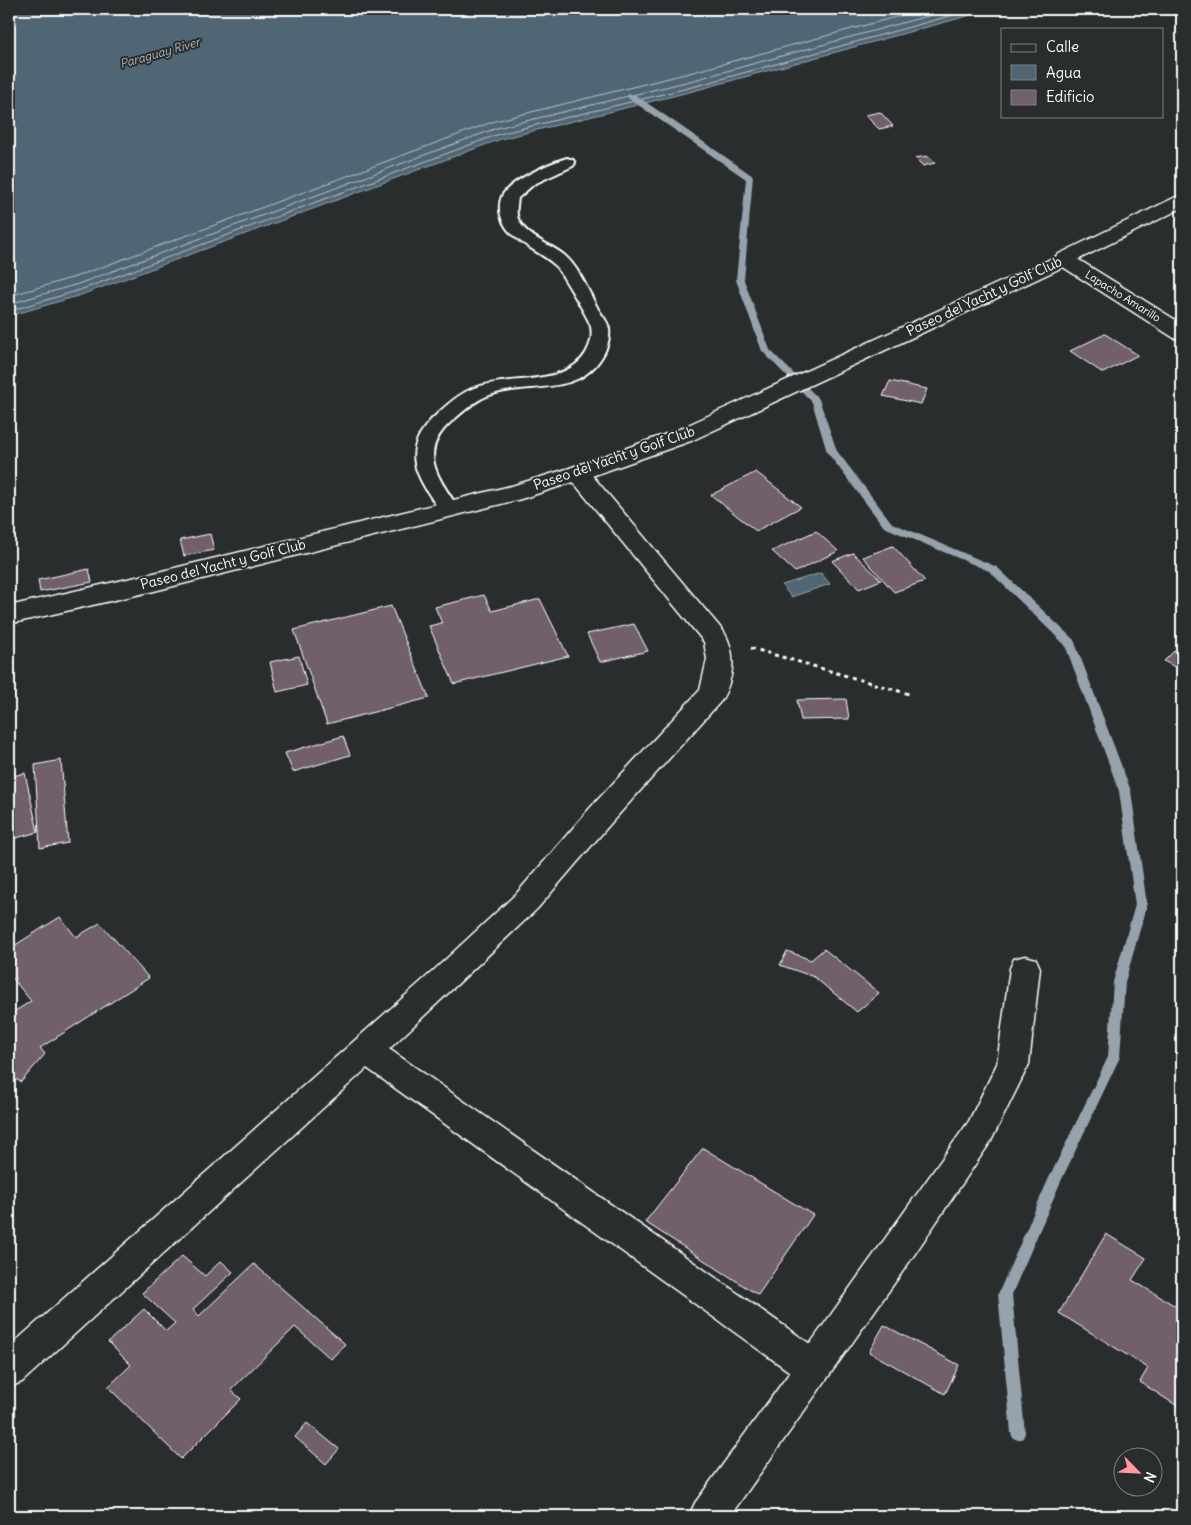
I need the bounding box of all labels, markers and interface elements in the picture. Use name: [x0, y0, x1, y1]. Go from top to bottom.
legend: [1001, 28, 1164, 118]
water label: Paraguay River: [118, 33, 204, 71]
text: Calle: [1046, 37, 1079, 56]
text: Agua: [1046, 63, 1082, 82]
text: Edificio: [1046, 87, 1094, 106]
street label: Paseo del Yacht y Golf Club: [903, 252, 1065, 340]
street label: Lapacho Amarillo: [1083, 267, 1163, 325]
street label: Paseo del Yacht y Golf Club: [531, 422, 697, 494]
street label: Paseo del Yacht y Golf Club: [138, 535, 308, 593]
north arrow: [1114, 1448, 1164, 1498]
text: N: [1140, 1469, 1160, 1485]

